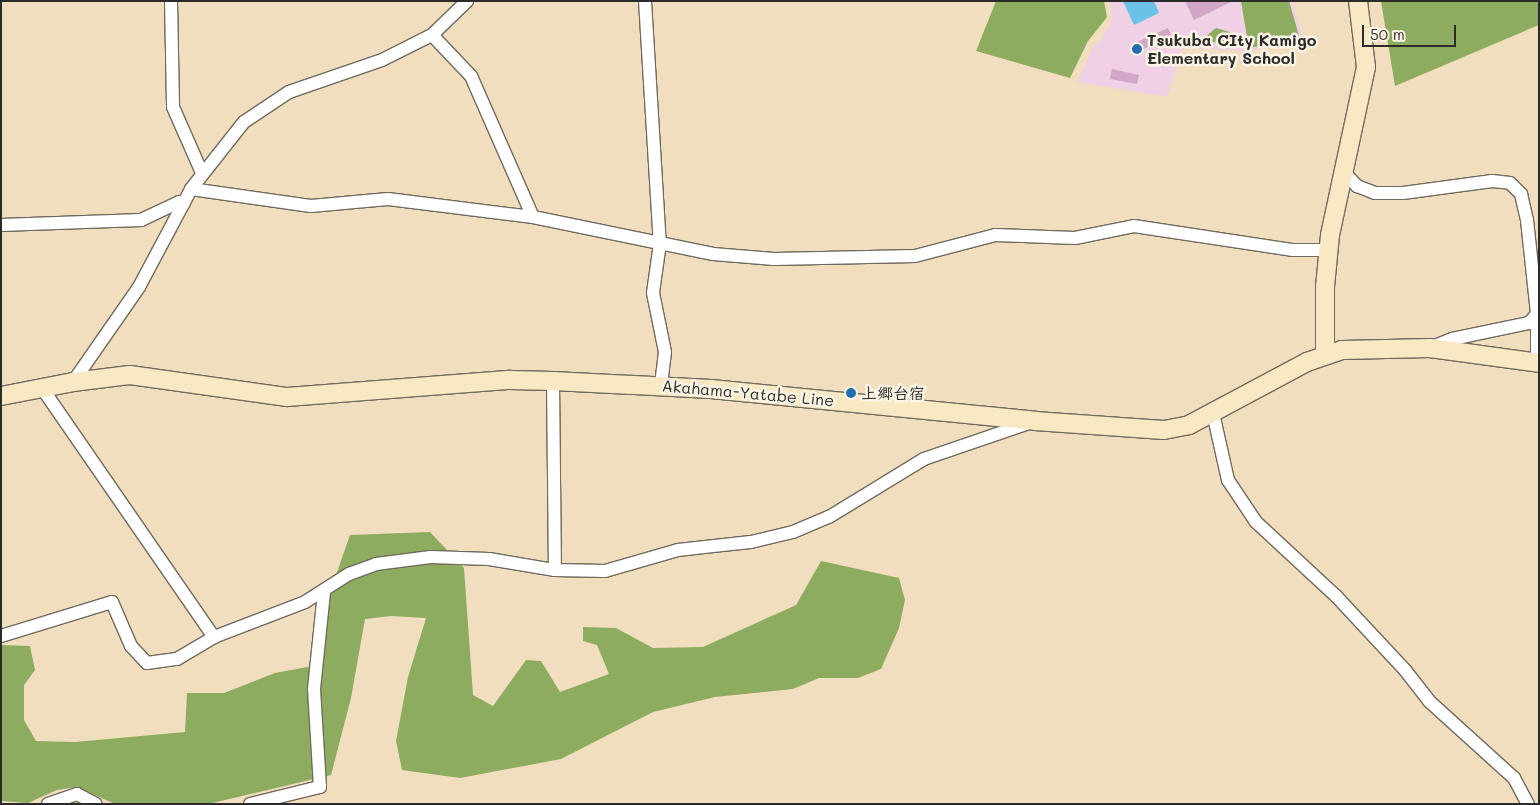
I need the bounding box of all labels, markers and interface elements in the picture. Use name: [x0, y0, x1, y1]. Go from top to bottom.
scale bar: [1365, 15, 1459, 47]
text: 50 m: [1370, 24, 1405, 44]
place label: Tsukuba CIty Kamigo Elementary School: [1147, 30, 1317, 68]
marker: Tsukuba CIty Kamigo Elementary School: [1131, 43, 1143, 55]
street label: Akahama-Yatabe Line: [661, 376, 835, 410]
place label: 上郷台宿: [861, 383, 925, 403]
marker: 上郷台宿: [845, 387, 857, 399]

